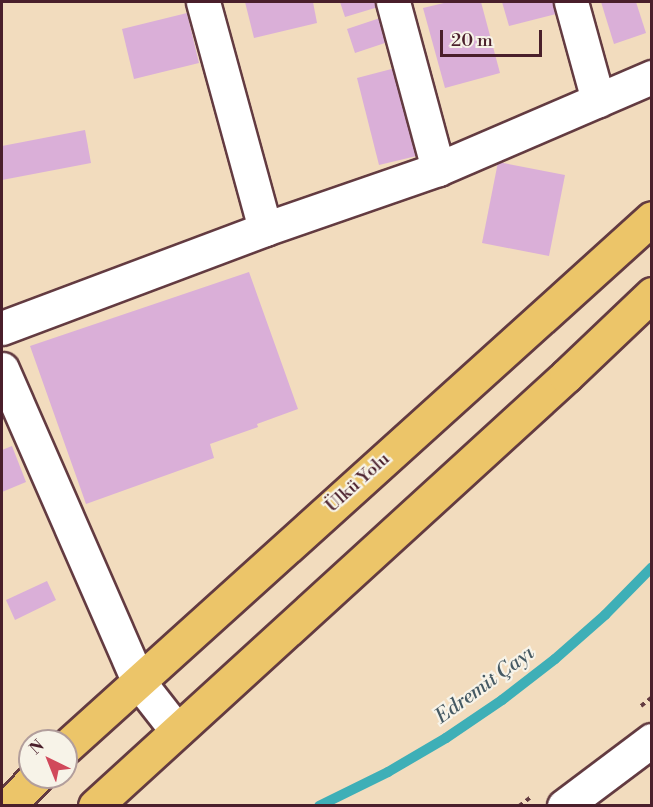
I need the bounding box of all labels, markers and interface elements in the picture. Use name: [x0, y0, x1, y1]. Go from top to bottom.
scale bar: [443, 18, 545, 56]
text: 20 m: [451, 29, 493, 52]
street label: Ülkü Yolu: [322, 449, 394, 517]
water label: Edremit Çayı: [431, 641, 539, 729]
north arrow: [18, 729, 78, 789]
text: N: [26, 736, 49, 759]

